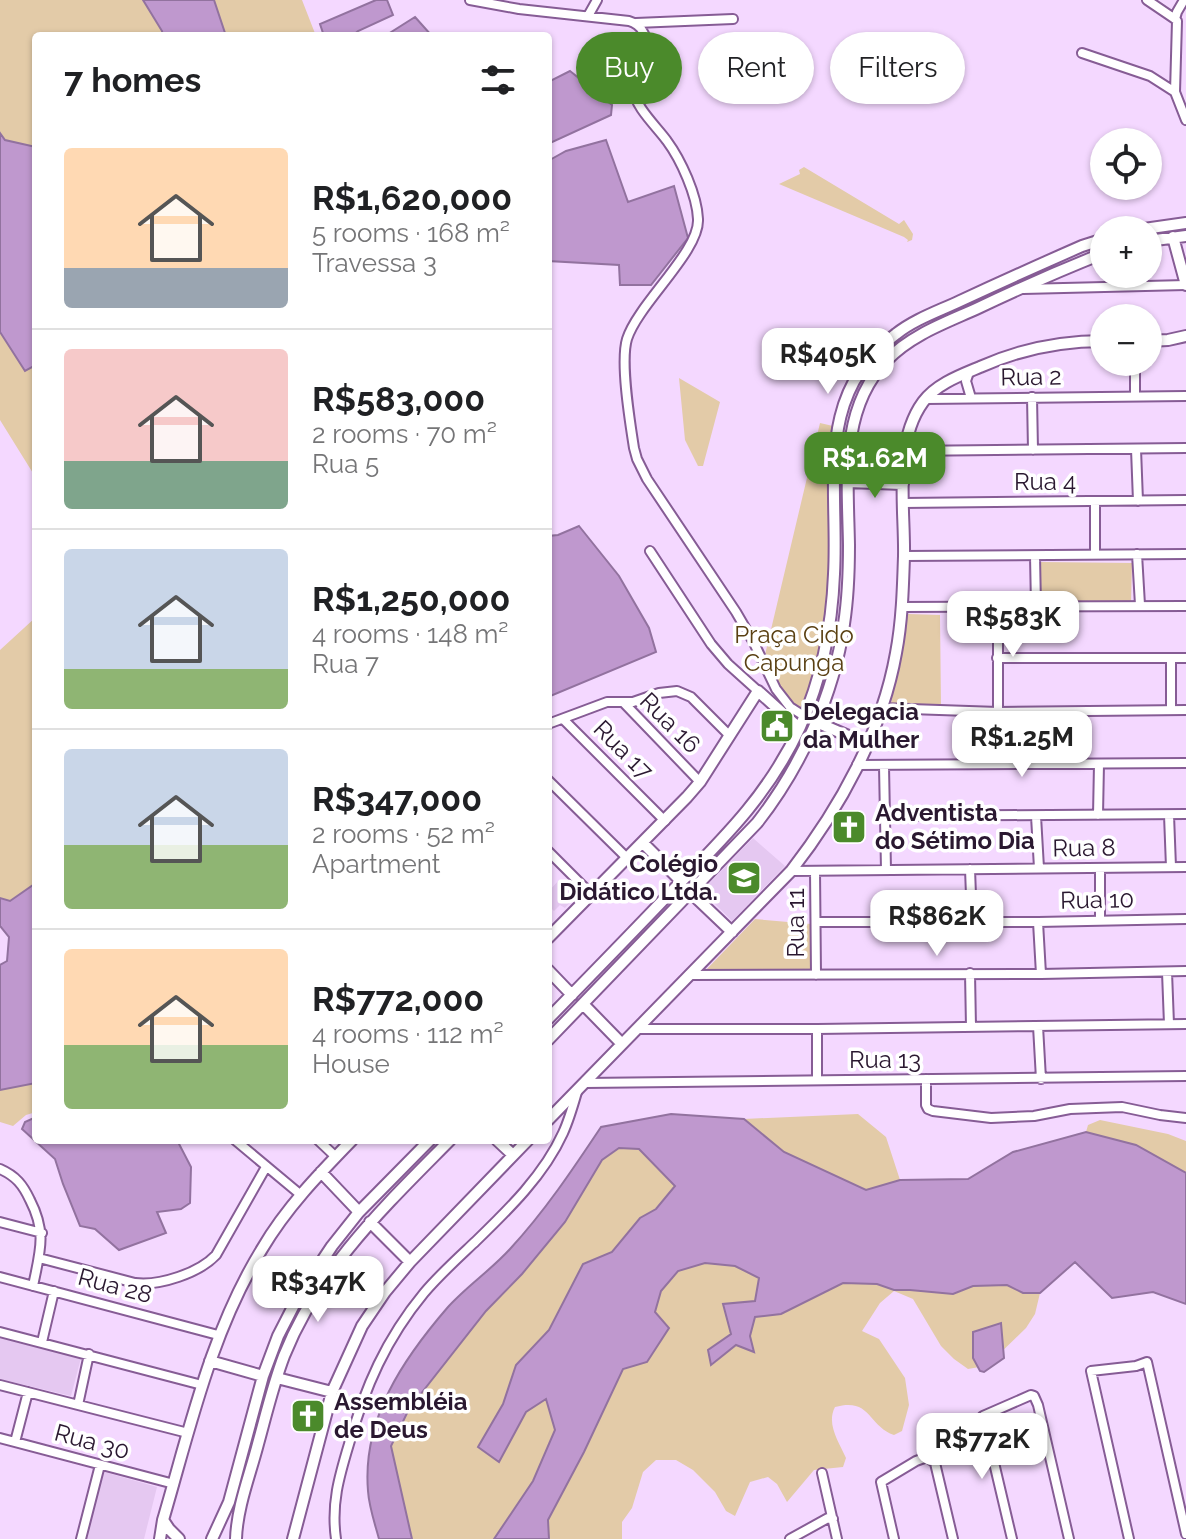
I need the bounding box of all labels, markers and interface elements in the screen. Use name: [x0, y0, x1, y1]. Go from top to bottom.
chip: Buy: [576, 32, 682, 104]
chip: Rent: [698, 32, 814, 104]
chip: Filters: [830, 32, 965, 104]
icon: filters: [476, 58, 520, 102]
text: 7 homes: [64, 60, 201, 100]
map controls: [1090, 128, 1162, 376]
button: locate: [1090, 128, 1162, 200]
text: R$1,620,000: [312, 178, 512, 218]
icon: home: [128, 180, 224, 276]
button: +: [1090, 216, 1162, 288]
text: 5 rooms · 168 m²: [312, 218, 510, 248]
text: Travessa 3: [312, 248, 437, 278]
button: −: [1090, 304, 1162, 376]
pin: R$405K: [763, 328, 893, 396]
text: R$405K: [780, 339, 876, 369]
street label: Rua 2: [1000, 361, 1062, 392]
text: R$583,000: [312, 379, 485, 419]
icon: home: [128, 381, 224, 477]
text: 2 rooms · 70 m²: [312, 419, 497, 449]
pin: R$1.62M: [801, 432, 949, 500]
text: R$1.62M: [822, 443, 928, 473]
text: Rua 5: [312, 449, 379, 479]
street label: Rua 4: [1014, 467, 1076, 496]
text: R$1,250,000: [312, 579, 510, 619]
icon: home: [128, 581, 224, 677]
pin: R$583K: [948, 591, 1078, 659]
text: R$583K: [965, 602, 1061, 632]
text: 4 rooms · 148 m²: [312, 619, 508, 649]
park label: Praça Cido Capunga: [734, 620, 854, 677]
text: Rua 7: [312, 649, 379, 679]
street label: Rua 16: [634, 686, 707, 759]
place label: Delegacia da Mulher: [803, 697, 919, 754]
public building icon: Delegacia da Mulher: [758, 707, 796, 745]
pin: R$1.25M: [948, 711, 1096, 779]
street label: Rua 17: [588, 714, 659, 785]
text: R$1.25M: [970, 722, 1074, 752]
text: R$347,000: [312, 779, 482, 819]
icon: home: [128, 781, 224, 877]
place label: Adventista do Sétimo Dia: [875, 798, 1035, 855]
church icon: Adventista do Sétimo Dia: [830, 808, 868, 846]
text: 2 rooms · 52 m²: [312, 819, 495, 849]
street label: Rua 8: [1052, 832, 1116, 863]
text: Apartment: [312, 849, 441, 879]
place label: Colégio Didático Ltda.: [559, 849, 718, 906]
school or university icon: Colégio Didático Ltda.: [725, 859, 763, 897]
street label: Rua 10: [1060, 884, 1134, 915]
street label: Rua 11: [781, 888, 810, 958]
pin: R$862K: [872, 890, 1002, 958]
text: R$862K: [888, 901, 986, 931]
text: R$772,000: [312, 979, 484, 1019]
icon: home: [128, 981, 224, 1077]
text: 4 rooms · 112 m²: [312, 1019, 504, 1049]
street label: Rua 13: [849, 1045, 921, 1074]
text: House: [312, 1049, 390, 1079]
pin: R$347K: [253, 1256, 383, 1324]
street label: Rua 28: [75, 1262, 155, 1309]
text: R$347K: [271, 1267, 365, 1297]
place label: Assembléia de Deus: [334, 1387, 468, 1444]
church icon: Assembléia de Deus: [289, 1397, 327, 1435]
pin: R$772K: [917, 1413, 1047, 1481]
street label: Rua 30: [51, 1418, 133, 1465]
text: R$772K: [934, 1424, 1030, 1454]

